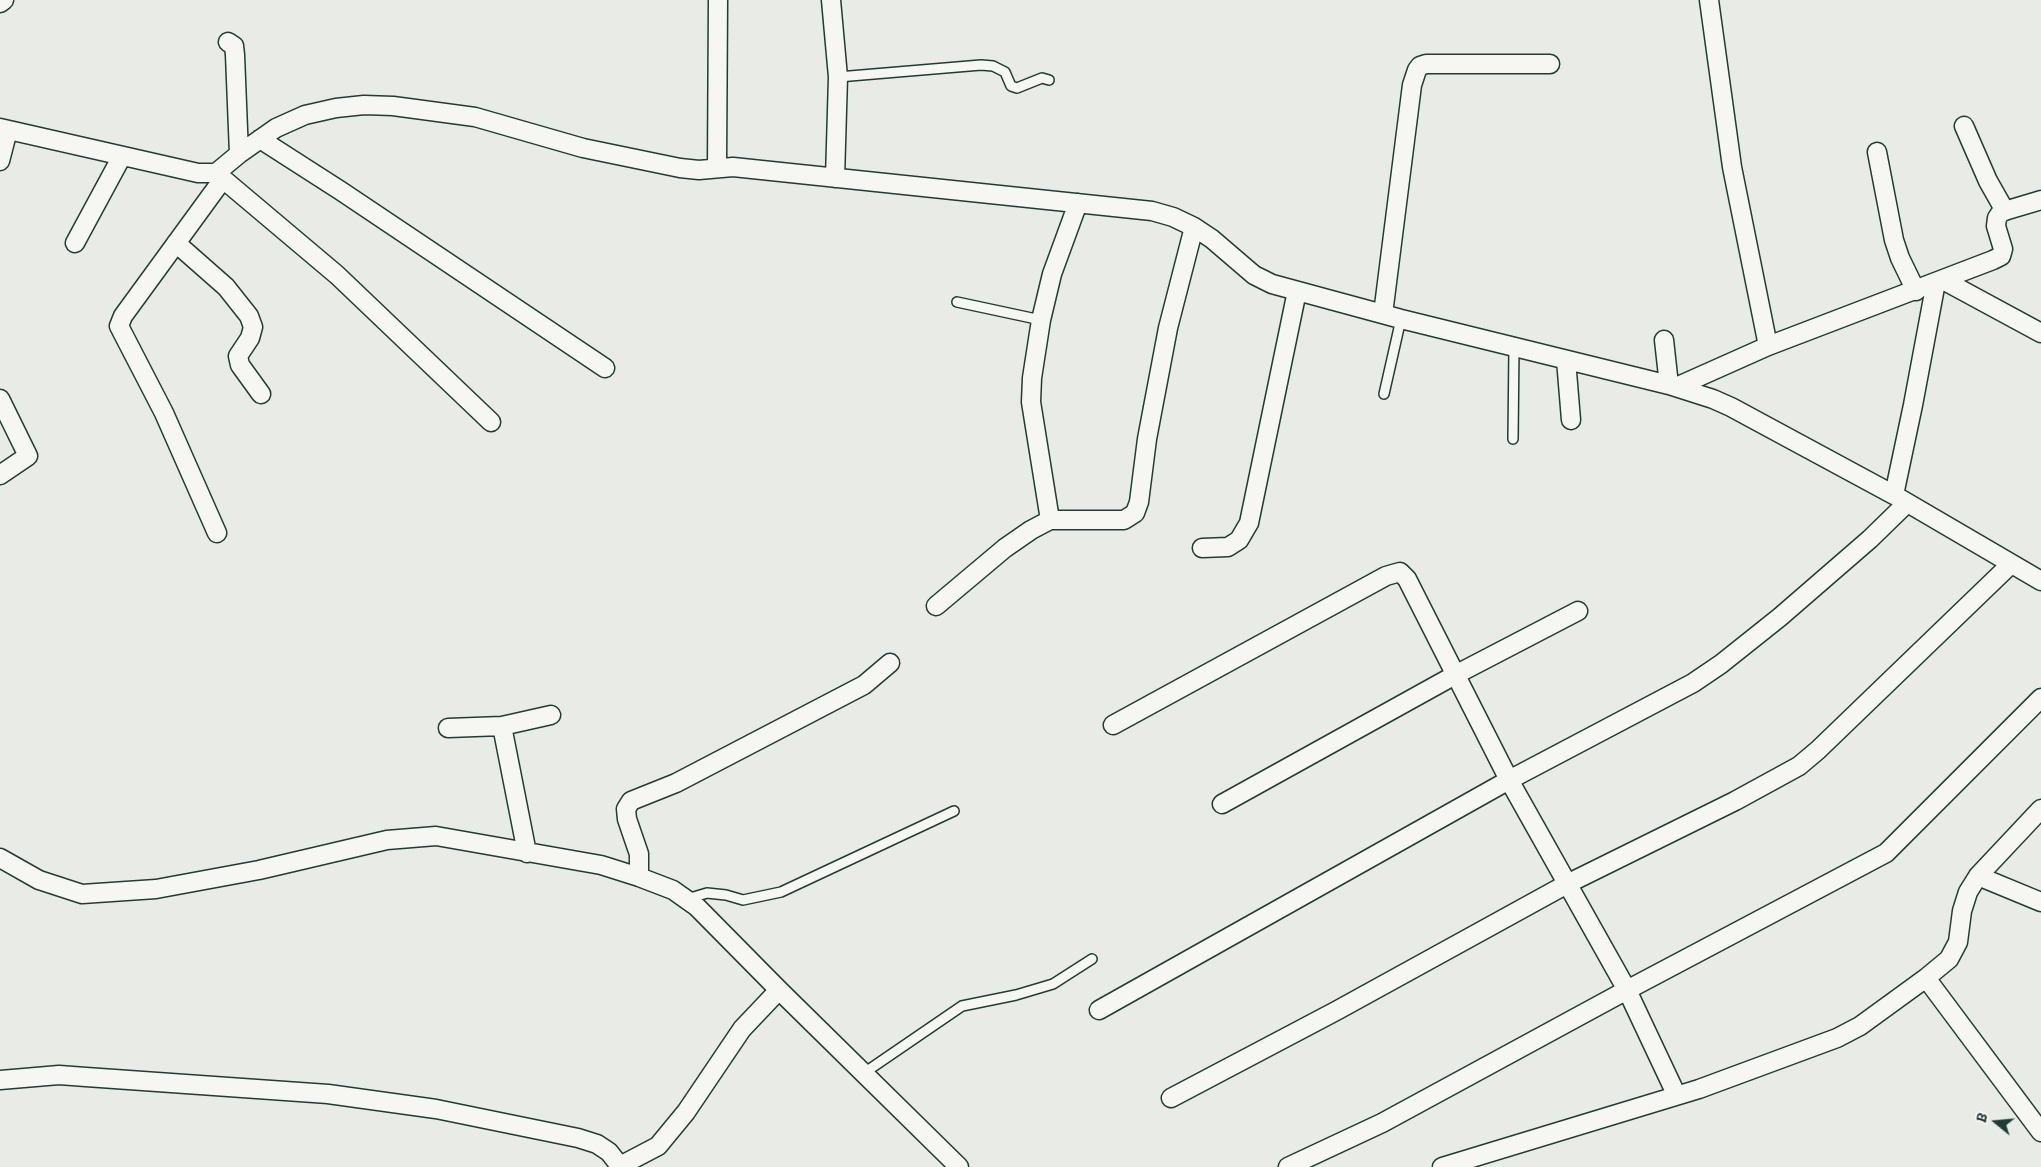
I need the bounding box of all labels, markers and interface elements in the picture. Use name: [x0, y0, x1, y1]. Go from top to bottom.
north arrow: [1971, 1097, 2021, 1147]
text: B: [1971, 1110, 1992, 1125]

